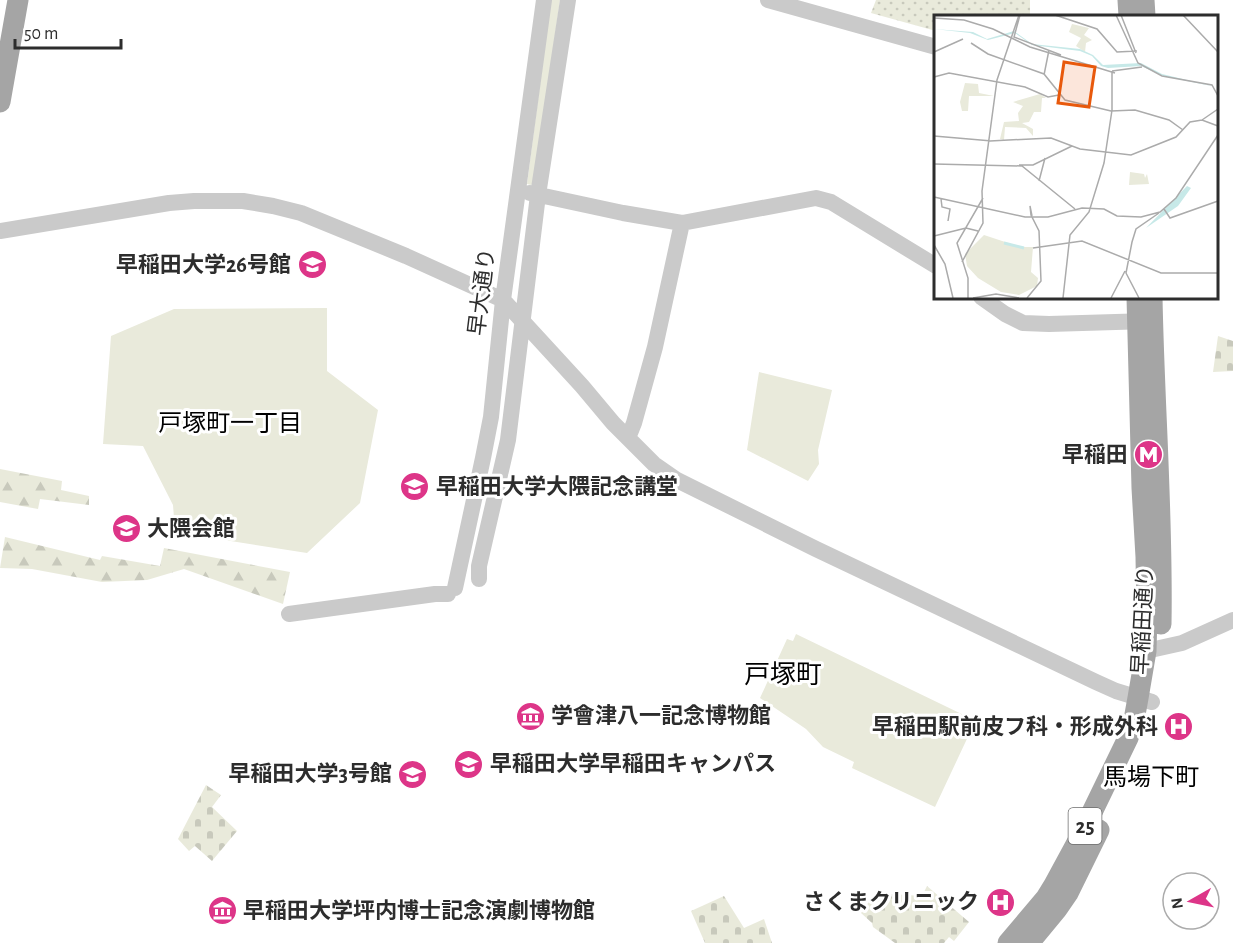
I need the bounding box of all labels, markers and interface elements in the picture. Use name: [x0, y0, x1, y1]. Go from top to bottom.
scale bar: [15, 12, 122, 50]
inset map: [934, 15, 1218, 298]
text: 50 m: [24, 25, 58, 43]
street label: 早大通り: [465, 247, 498, 337]
school or university icon: 早稲田大学26号館: [296, 249, 328, 281]
place label: 早稲田大学26号館: [116, 253, 291, 276]
district label: 戸塚町一丁目: [158, 410, 302, 436]
metro station icon: 早稲田: [1133, 439, 1165, 471]
place label: 早稲田: [1062, 443, 1128, 466]
school or university icon: 早稲田大学大隈記念講堂: [399, 471, 431, 503]
place label: 早稲田大学大隈記念講堂: [436, 475, 678, 498]
school or university icon: 大隈会館: [110, 513, 142, 545]
place label: 大隈会館: [147, 517, 235, 540]
street label: 早稲田通り: [1128, 564, 1157, 676]
district label: 戸塚町: [744, 661, 822, 688]
museum icon: 学會津八一記念博物館: [514, 700, 546, 732]
place label: 学會津八一記念博物館: [551, 704, 771, 727]
hospital icon: 早稲田駅前皮フ科・形成外科: [1163, 711, 1195, 743]
place label: 早稲田駅前皮フ科・形成外科: [872, 714, 1158, 738]
school or university icon: 早稲田大学早稲田キャンパス: [453, 748, 485, 780]
place label: 早稲田大学早稲田キャンパス: [490, 752, 776, 775]
school or university icon: 早稲田大学3号館: [397, 758, 429, 790]
place label: 早稲田大学3号館: [229, 762, 392, 785]
district label: 馬場下町: [1103, 765, 1199, 790]
road number: 25: [1068, 808, 1102, 844]
north arrow: [1161, 871, 1221, 931]
hospital icon: さくまクリニック: [984, 886, 1016, 918]
place label: さくまクリニック: [803, 890, 979, 913]
museum icon: 早稲田大学坪内博士記念演劇博物館: [206, 895, 238, 927]
text: N: [1168, 896, 1186, 910]
place label: 早稲田大学坪内博士記念演劇博物館: [243, 899, 595, 922]

